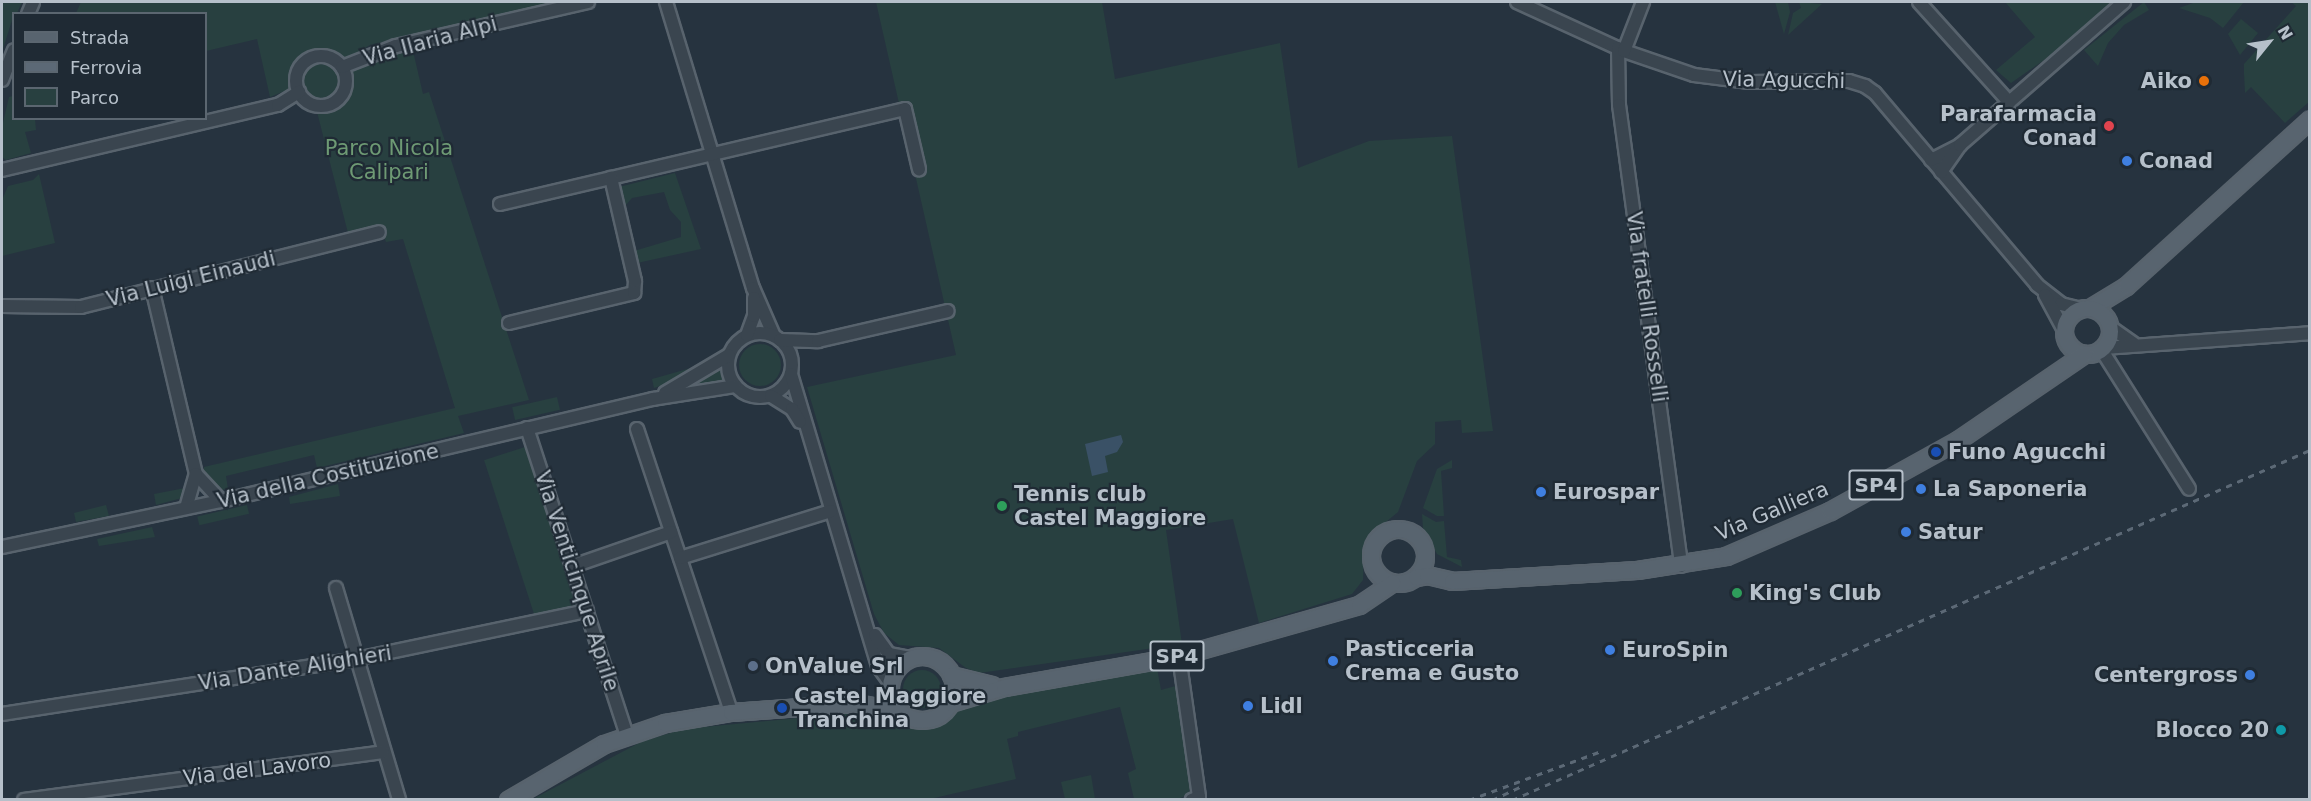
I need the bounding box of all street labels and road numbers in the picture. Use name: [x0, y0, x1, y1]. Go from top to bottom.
street label: Via Ilaria Alpi: [360, 11, 500, 71]
street label: Via Agucchi: [1723, 66, 1845, 94]
street label: Via fratelli Rosselli: [1621, 210, 1673, 404]
street label: Via Luigi Einaudi: [104, 246, 278, 312]
street label: Via della Costituzione: [215, 438, 441, 514]
street label: Via Venticinque Aprile: [529, 468, 625, 694]
road number: SP4: [1848, 468, 1904, 502]
street label: Via Galliera: [1712, 476, 1832, 546]
road number: SP4: [1148, 639, 1206, 673]
street label: Via Dante Alighieri: [197, 640, 393, 696]
street label: Via del Lavoro: [182, 747, 332, 791]

